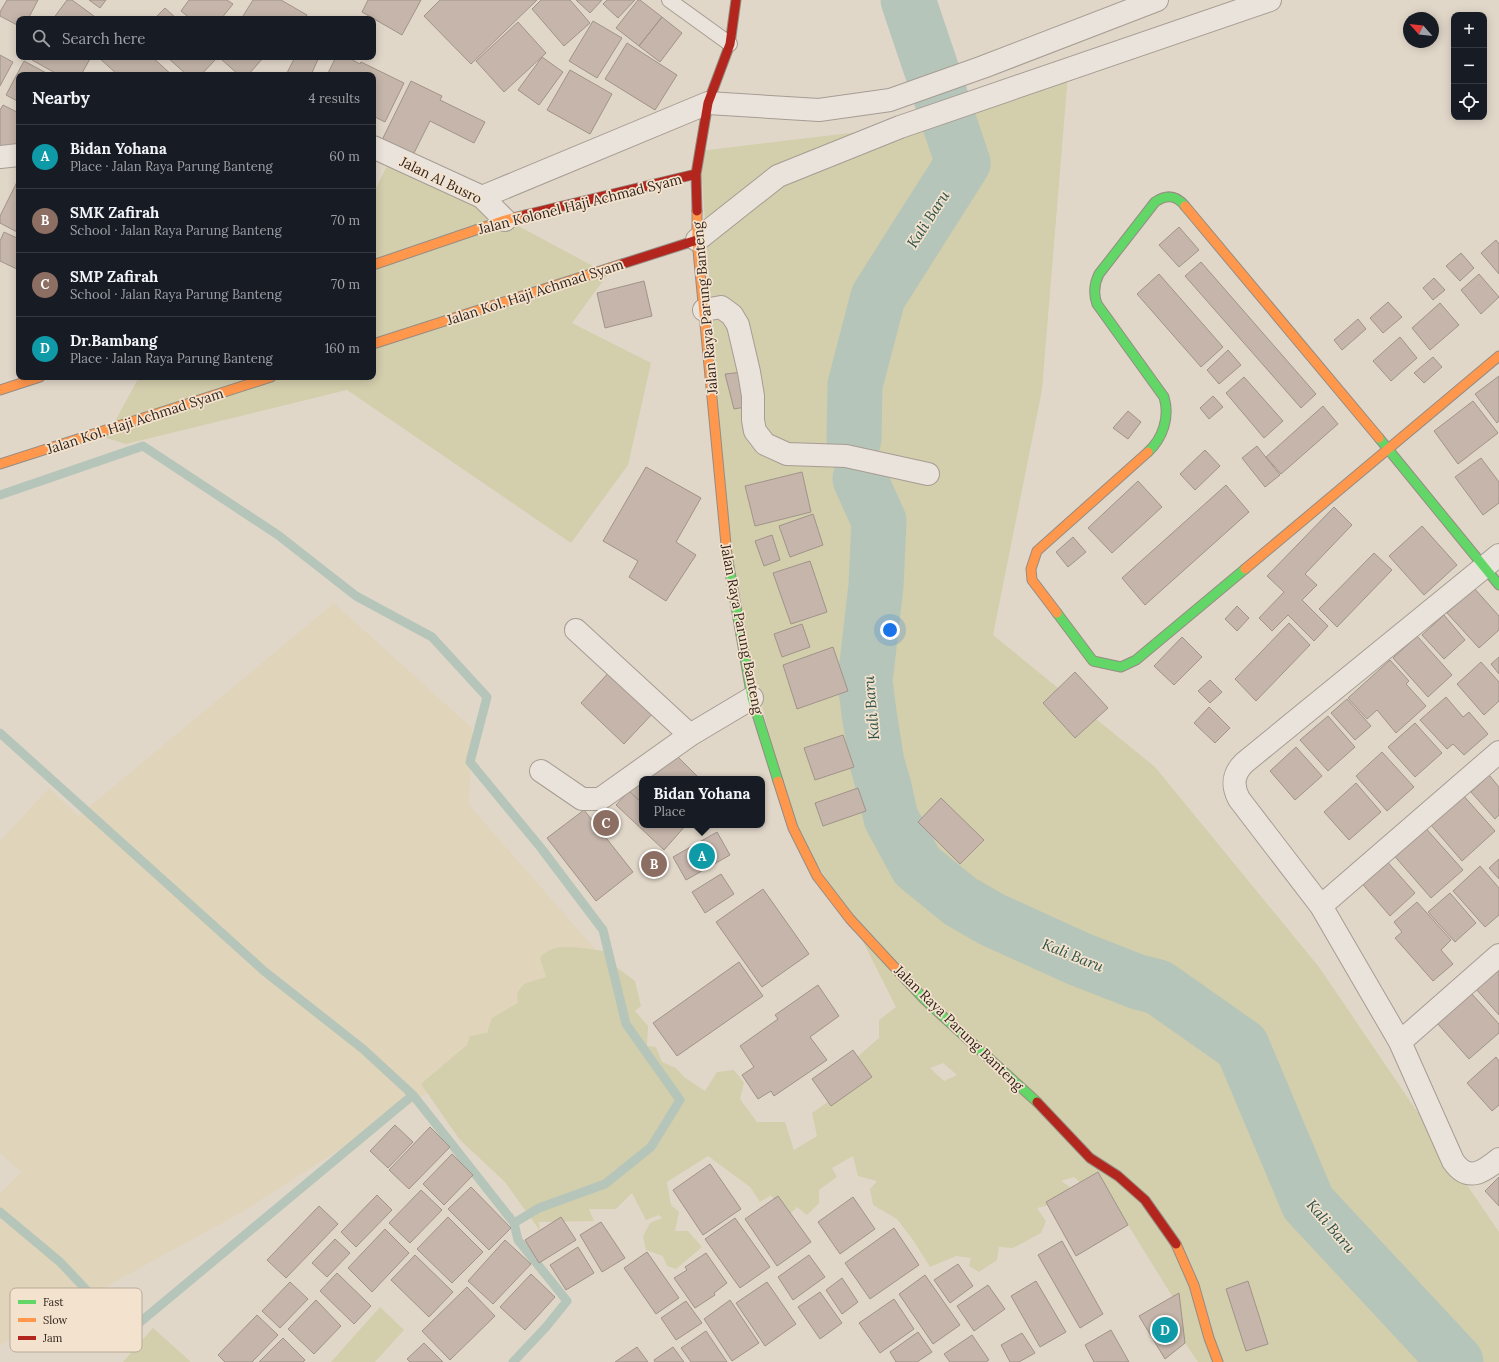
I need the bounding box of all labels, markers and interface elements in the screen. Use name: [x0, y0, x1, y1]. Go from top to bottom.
north arrow: [1403, 12, 1439, 48]
map controls: [1451, 12, 1487, 120]
button: +: [1451, 12, 1487, 48]
search box: [16, 16, 376, 60]
icon: search: [30, 27, 52, 49]
text: Search here: [62, 29, 145, 48]
button: −: [1451, 48, 1487, 84]
button: locate: [1451, 84, 1487, 120]
text: Nearby: [32, 87, 90, 109]
text: 4 results: [309, 90, 360, 107]
text: Bidan Yohana: [70, 139, 167, 158]
text: A: [41, 148, 49, 165]
text: 60 m: [329, 148, 360, 165]
street label: Jalan Al Busro: [396, 152, 485, 208]
text: Place · Jalan Raya Parung Banteng: [70, 158, 273, 175]
street label: Jalan Kolonel Haji Achmad Syam: [475, 170, 684, 238]
water label: Kali Baru: [902, 187, 954, 251]
text: SMK Zafirah: [70, 203, 159, 222]
text: B: [41, 212, 49, 229]
text: 70 m: [331, 212, 360, 229]
street label: Jalan Raya Parung Banteng: [688, 221, 722, 396]
text: School · Jalan Raya Parung Banteng: [70, 222, 282, 239]
street label: Jalan Kol. Haji Achmad Syam: [443, 255, 626, 329]
text: SMP Zafirah: [70, 267, 158, 286]
text: C: [41, 276, 49, 293]
text: 70 m: [331, 276, 360, 293]
text: School · Jalan Raya Parung Banteng: [70, 286, 282, 303]
text: Dr.Bambang: [70, 331, 157, 350]
text: D: [40, 340, 50, 357]
text: 160 m: [325, 340, 360, 357]
text: Place · Jalan Raya Parung Banteng: [70, 350, 273, 367]
street label: Jalan Kol. Haji Achmad Syam: [43, 384, 226, 458]
street label: Jalan Raya Parung Banteng: [716, 541, 767, 716]
your location: [880, 620, 900, 640]
water label: Kali Baru: [859, 675, 883, 741]
popup: [639, 776, 765, 828]
text: Bidan Yohana: [654, 784, 750, 803]
text: Place: [654, 803, 686, 820]
pin: C: [593, 808, 619, 838]
pin: A: [689, 841, 715, 871]
pin: B: [641, 849, 667, 879]
water label: Kali Baru: [1040, 934, 1106, 976]
street label: Jalan Raya Parung Banteng: [890, 961, 1028, 1095]
water label: Kali Baru: [1303, 1195, 1359, 1257]
legend: [10, 1288, 142, 1352]
text: Fast: [43, 1295, 64, 1309]
text: Slow: [43, 1313, 68, 1327]
pin: D: [1152, 1315, 1178, 1345]
text: Jam: [42, 1331, 63, 1345]

